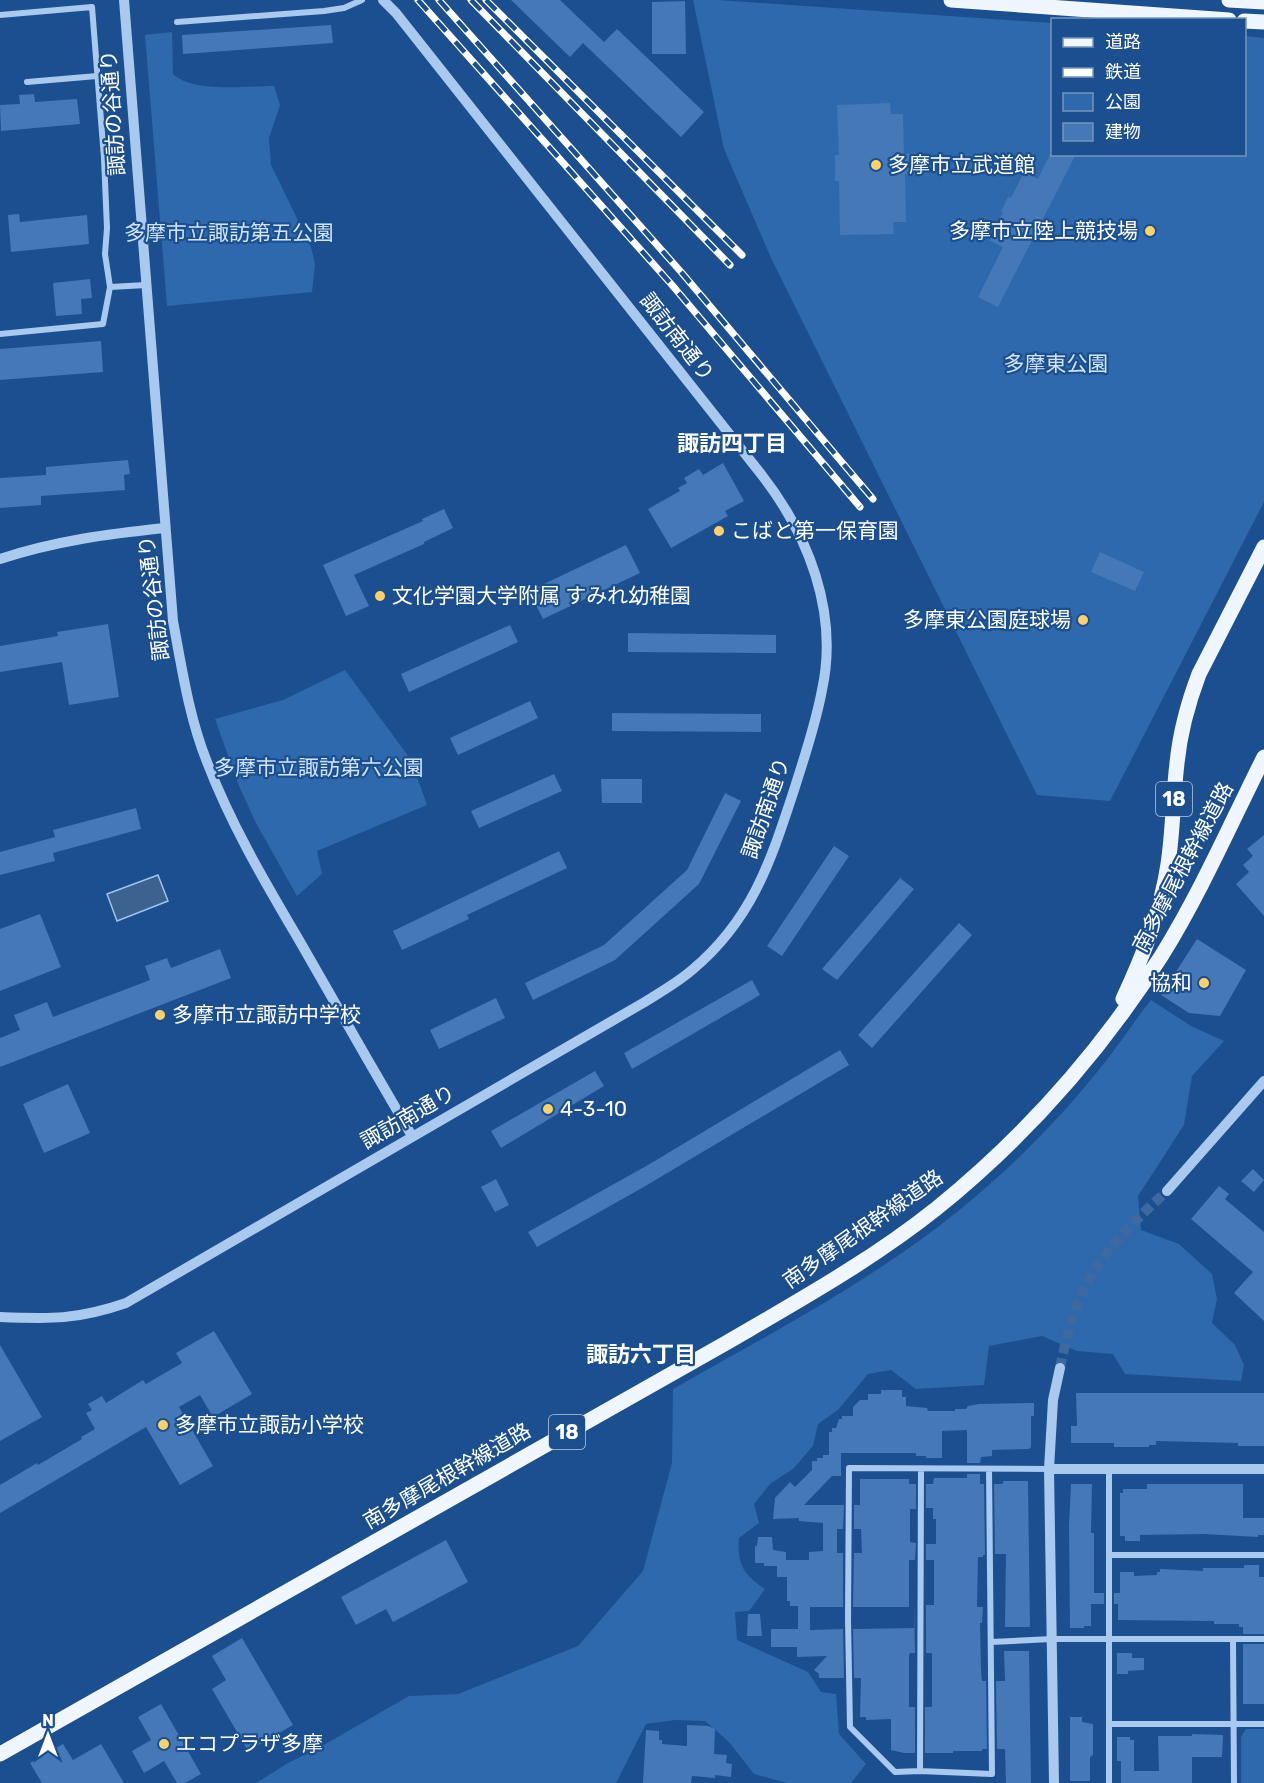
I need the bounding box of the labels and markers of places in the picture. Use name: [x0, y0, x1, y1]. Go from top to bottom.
place label: 多摩市立武道館: [888, 152, 1035, 177]
marker: 多摩市立武道館: [869, 158, 883, 172]
place label: 多摩市立陸上競技場: [949, 218, 1138, 243]
marker: 多摩市立陸上競技場: [1143, 224, 1157, 238]
place label: こばと第一保育園: [731, 518, 899, 543]
marker: こばと第一保育園: [712, 524, 726, 538]
place label: 文化学園大学附属 すみれ幼稚園: [392, 583, 691, 608]
marker: 文化学園大学附属 すみれ幼稚園: [373, 589, 387, 603]
place label: 多摩東公園庭球場: [903, 607, 1071, 632]
marker: 多摩東公園庭球場: [1076, 613, 1090, 627]
place label: 協和: [1150, 970, 1192, 995]
marker: 協和: [1197, 976, 1211, 990]
place label: 多摩市立諏訪中学校: [172, 1002, 361, 1027]
marker: 多摩市立諏訪中学校: [153, 1008, 167, 1022]
place label: 4-3-10: [560, 1096, 627, 1121]
marker: 4-3-10: [541, 1102, 555, 1116]
place label: 多摩市立諏訪小学校: [175, 1412, 364, 1437]
marker: 多摩市立諏訪小学校: [156, 1418, 170, 1432]
place label: エコプラザ多摩: [176, 1731, 323, 1756]
marker: エコプラザ多摩: [157, 1737, 171, 1751]

